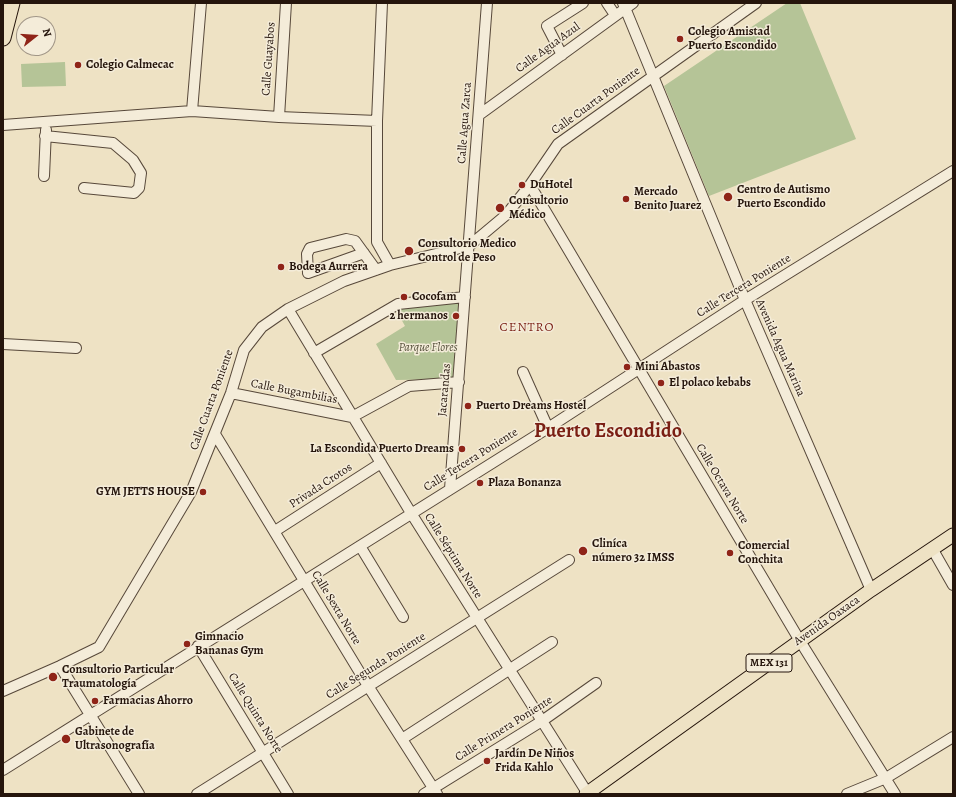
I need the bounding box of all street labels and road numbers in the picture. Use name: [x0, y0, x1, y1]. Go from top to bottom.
street label: Calle Agua Azul: [513, 20, 583, 76]
street label: Calle Guayabos: [259, 22, 279, 96]
street label: Calle Cuarta Poniente: [549, 64, 643, 138]
street label: Calle Agua Zarca: [455, 82, 475, 164]
street label: Calle Tercera Poniente: [694, 251, 794, 321]
street label: Avenida Agua Marina: [752, 297, 808, 399]
street label: Calle Cuarta Poniente: [187, 348, 237, 452]
street label: Jacarandas: [436, 363, 454, 417]
street label: Calle Bugambilias: [249, 377, 339, 407]
street label: Calle Tercera Poniente: [421, 425, 521, 495]
street label: Calle Octava Norte: [692, 441, 752, 527]
street label: Privada Crotos: [287, 460, 355, 512]
street label: Calle Séptima Norte: [421, 511, 485, 601]
street label: Calle Sexta Norte: [308, 568, 364, 648]
street label: Avenida Oaxaca: [791, 593, 863, 649]
street label: Calle Segunda Poniente: [323, 629, 429, 703]
road number: MEX 131: [746, 654, 792, 672]
street label: Calle Quinta Norte: [225, 670, 285, 756]
street label: Calle Primera Poniente: [453, 693, 555, 765]

